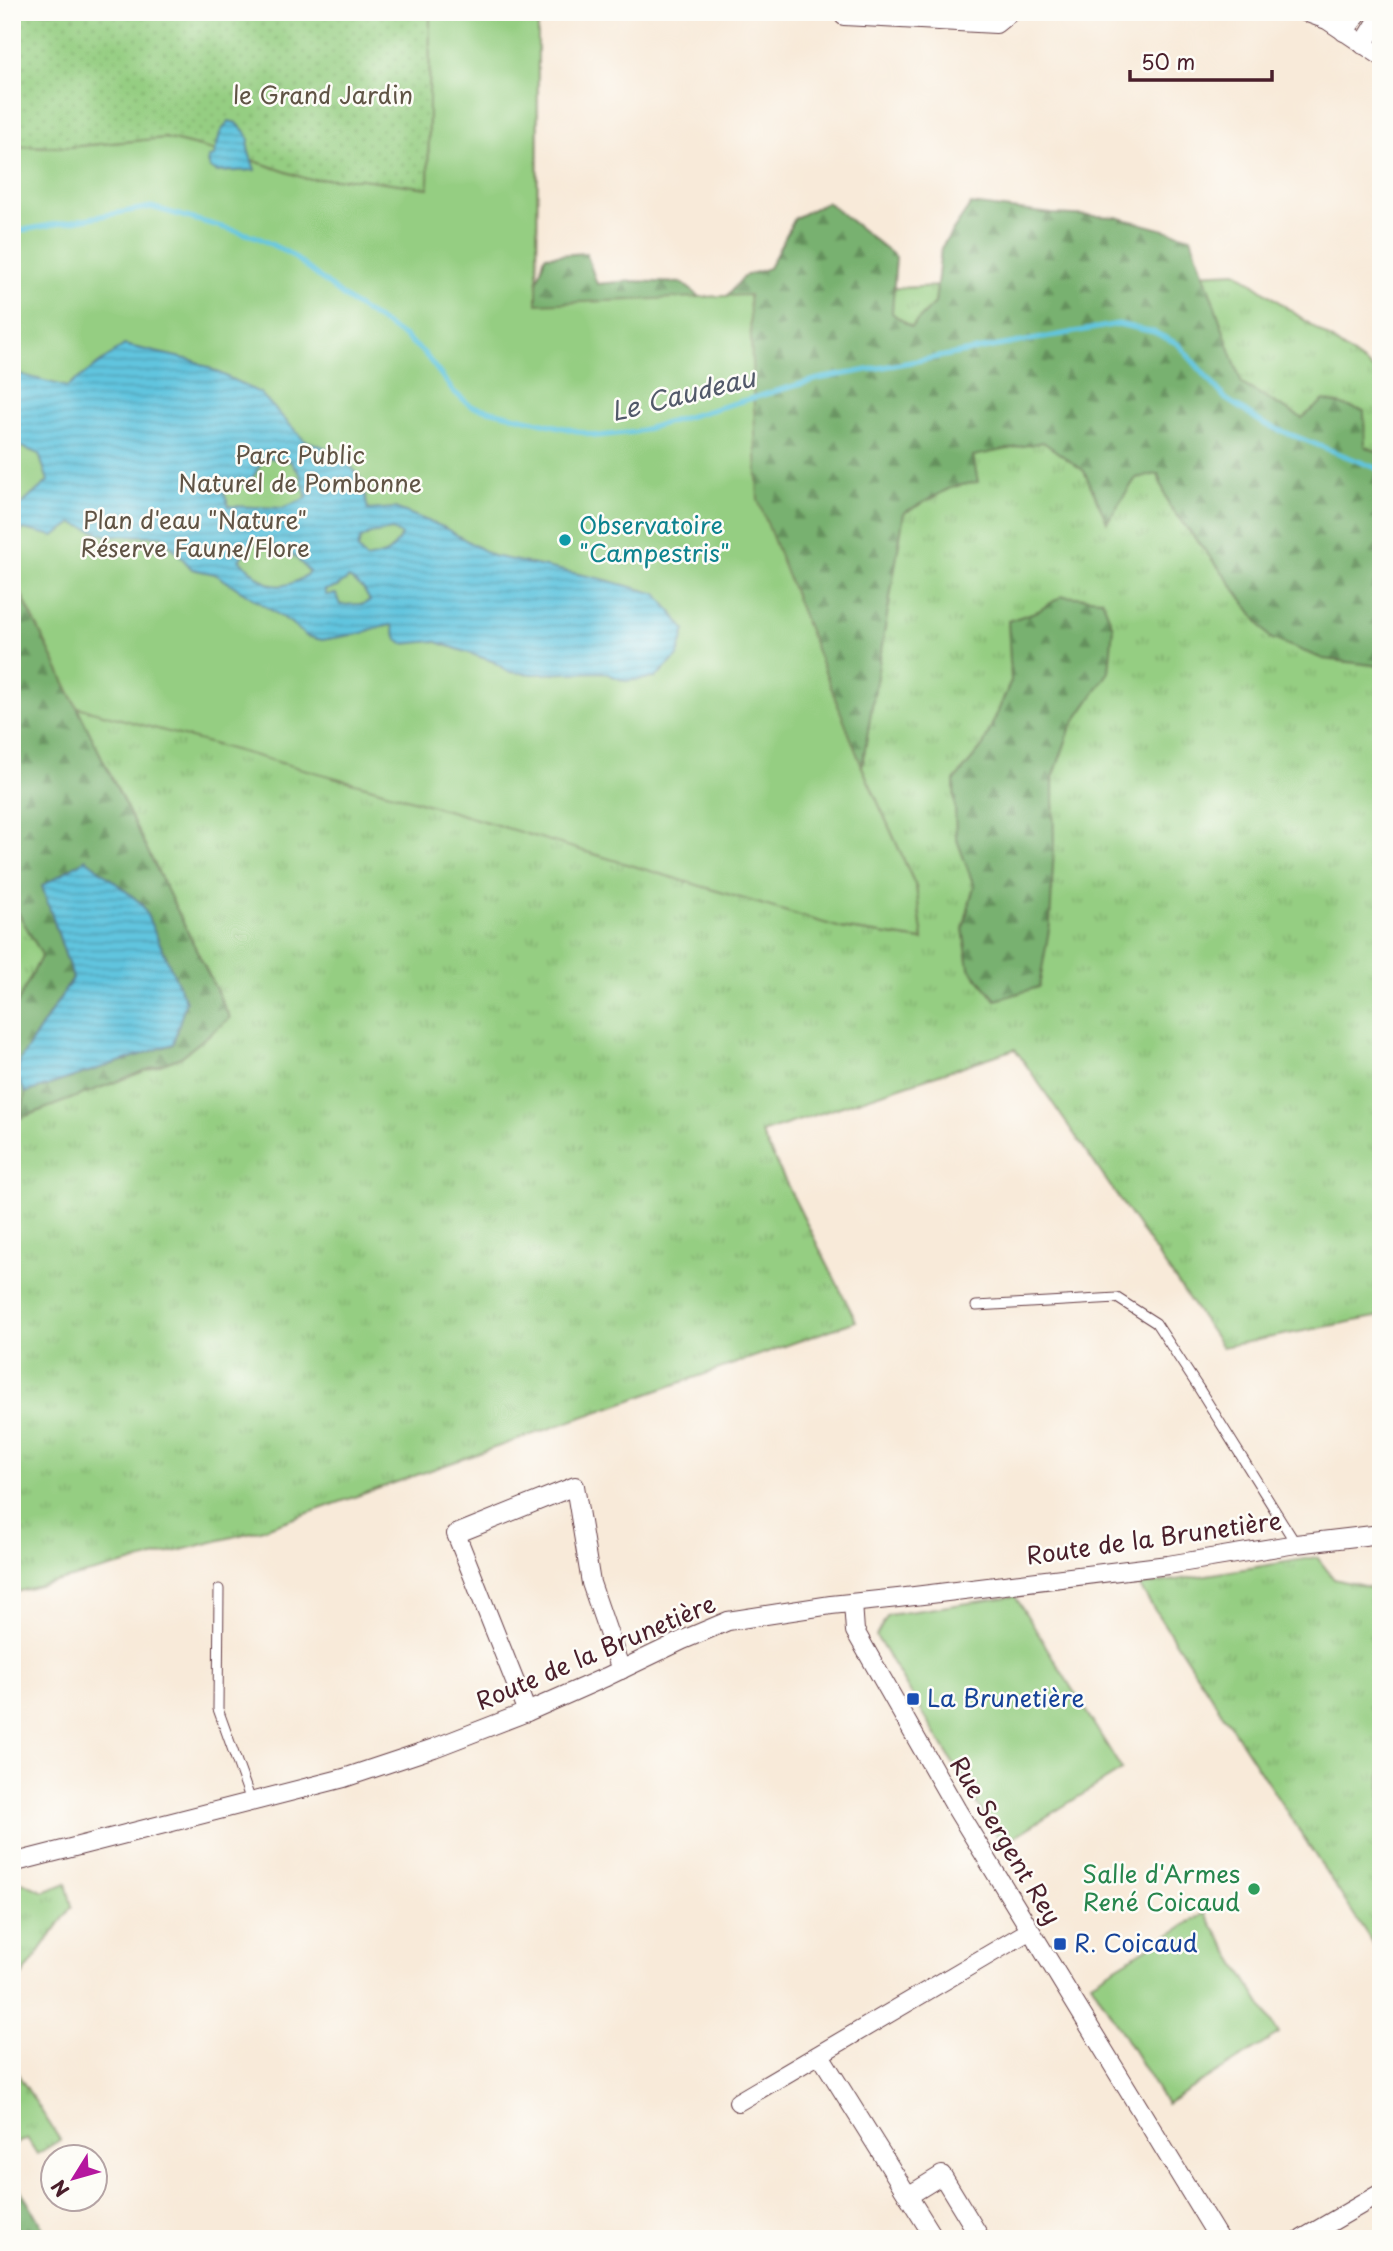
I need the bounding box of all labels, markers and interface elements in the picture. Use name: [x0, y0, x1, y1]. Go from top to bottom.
scale bar: [1130, 38, 1272, 82]
text: 50 m: [1141, 45, 1195, 77]
park label: le Grand Jardin: [233, 76, 413, 112]
water label: Le Caudeau: [606, 356, 761, 430]
park label: Parc Public Naturel de Pombonne: [178, 436, 422, 500]
park label: Plan d'eau "Nature" Réserve Faune/Flore: [80, 501, 310, 565]
place label: Observatoire "Campestris": [579, 506, 730, 570]
marker: Observatoire "Campestris": [557, 532, 573, 548]
street label: Route de la Brunetière: [1024, 1501, 1284, 1573]
street label: Route de la Brunetière: [470, 1584, 721, 1718]
place label: La Brunetière: [927, 1679, 1085, 1715]
marker: La Brunetière: [905, 1691, 921, 1707]
street label: Rue Sergent Rey: [942, 1749, 1071, 1931]
place label: Salle d'Armes René Coicaud: [1082, 1855, 1240, 1919]
marker: Salle d'Armes René Coicaud: [1246, 1881, 1262, 1897]
place label: R. Coicaud: [1074, 1924, 1198, 1960]
marker: R. Coicaud: [1052, 1936, 1068, 1952]
north arrow: [38, 2142, 108, 2212]
text: N: [44, 2174, 75, 2203]

